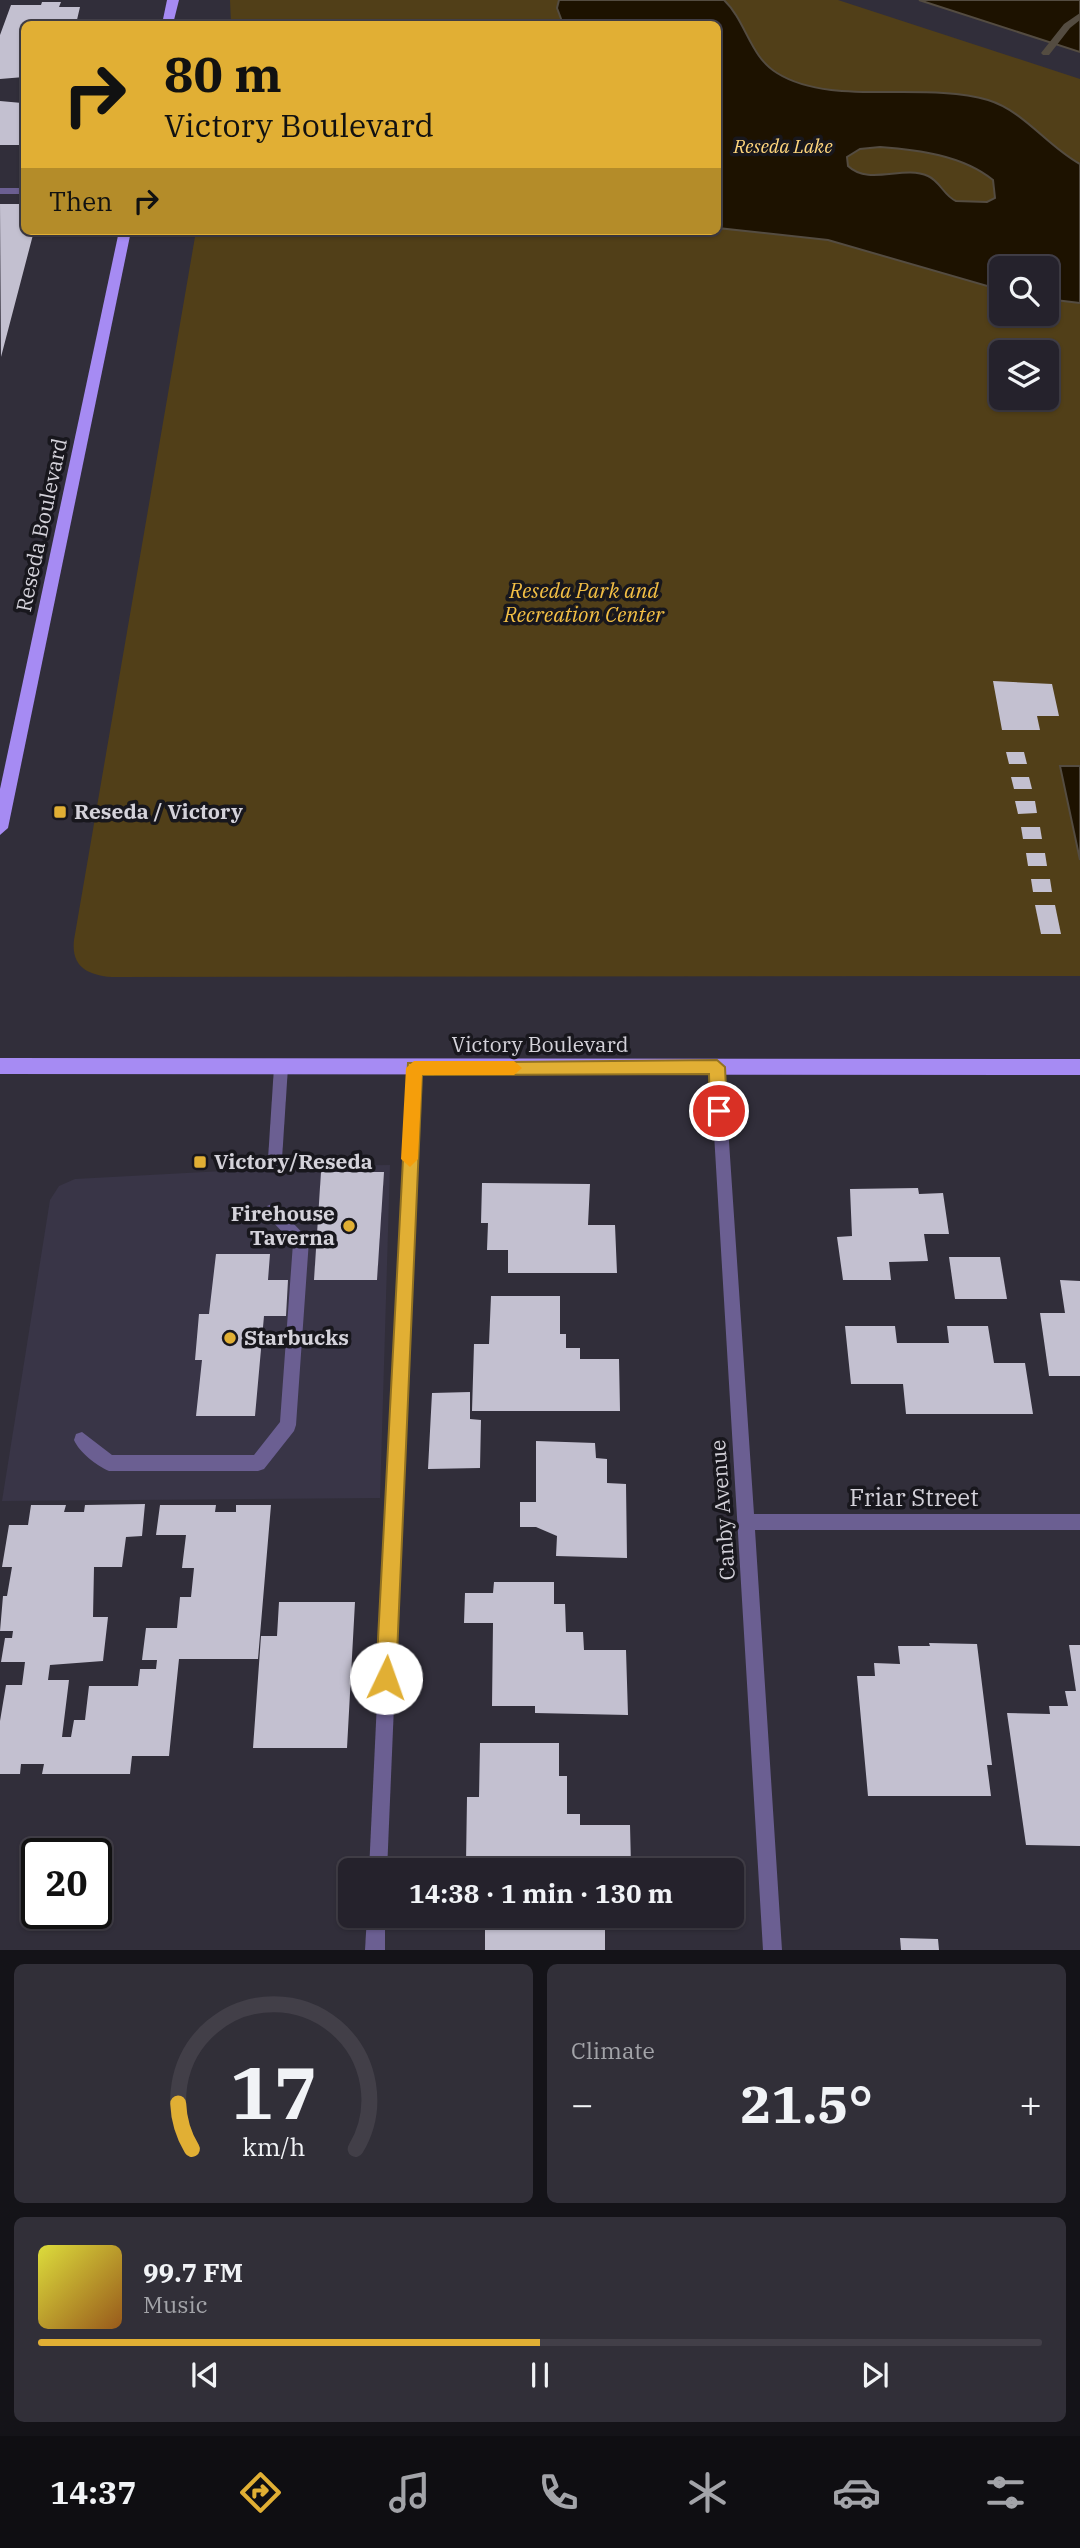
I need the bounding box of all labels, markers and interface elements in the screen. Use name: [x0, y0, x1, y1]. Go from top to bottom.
text: 80 m: [164, 42, 282, 105]
icon: right: [49, 49, 140, 140]
text: Victory Boulevard: [164, 104, 434, 146]
water label: Reseda Lake: [732, 134, 833, 158]
icon: right: [127, 182, 165, 220]
text: Then: [49, 184, 113, 218]
map controls: [989, 256, 1059, 410]
button: search: [989, 256, 1059, 326]
button: layers: [989, 340, 1059, 410]
street label: Reseda Boulevard: [9, 435, 73, 614]
park label: Reseda Park and Recreation Center: [503, 576, 665, 628]
place label: Reseda / Victory: [74, 797, 243, 825]
marker: Reseda / Victory: [52, 804, 68, 820]
street label: Victory Boulevard: [451, 1030, 629, 1058]
pin: [689, 1081, 749, 1141]
icon: arrive: [700, 1092, 738, 1130]
place label: Victory/Reseda: [214, 1147, 373, 1175]
marker: Victory/Reseda: [192, 1154, 208, 1170]
place label: Firehouse Taverna: [231, 1199, 335, 1251]
marker: Firehouse Taverna: [341, 1218, 357, 1234]
place label: Starbucks: [244, 1323, 349, 1351]
marker: Starbucks: [222, 1330, 238, 1346]
street label: Canby Avenue: [703, 1439, 741, 1581]
street label: Friar Street: [849, 1481, 979, 1513]
position arrow: [349, 1641, 423, 1715]
speed limit sign: 20: [21, 1838, 112, 1929]
text: 14:38 · 1 min · 130 m: [409, 1876, 673, 1910]
text: Climate: [571, 2035, 655, 2065]
text: 17: [230, 2045, 317, 2140]
text: 21.5°: [740, 2070, 873, 2137]
text: −: [571, 2079, 594, 2128]
text: +: [1019, 2079, 1042, 2128]
text: km/h: [242, 2130, 305, 2163]
text: 99.7 FM: [143, 2255, 243, 2289]
text: Music: [143, 2289, 208, 2319]
icon: previous: [186, 2356, 224, 2394]
icon: pause: [521, 2356, 559, 2394]
icon: next: [856, 2356, 894, 2394]
icon: directions: [236, 2468, 285, 2517]
icon: music: [385, 2468, 434, 2517]
icon: phone: [534, 2468, 583, 2517]
icon: climate: [683, 2468, 732, 2517]
icon: car: [832, 2468, 881, 2517]
icon: filters: [981, 2468, 1030, 2517]
text: 14:37: [50, 2471, 136, 2513]

